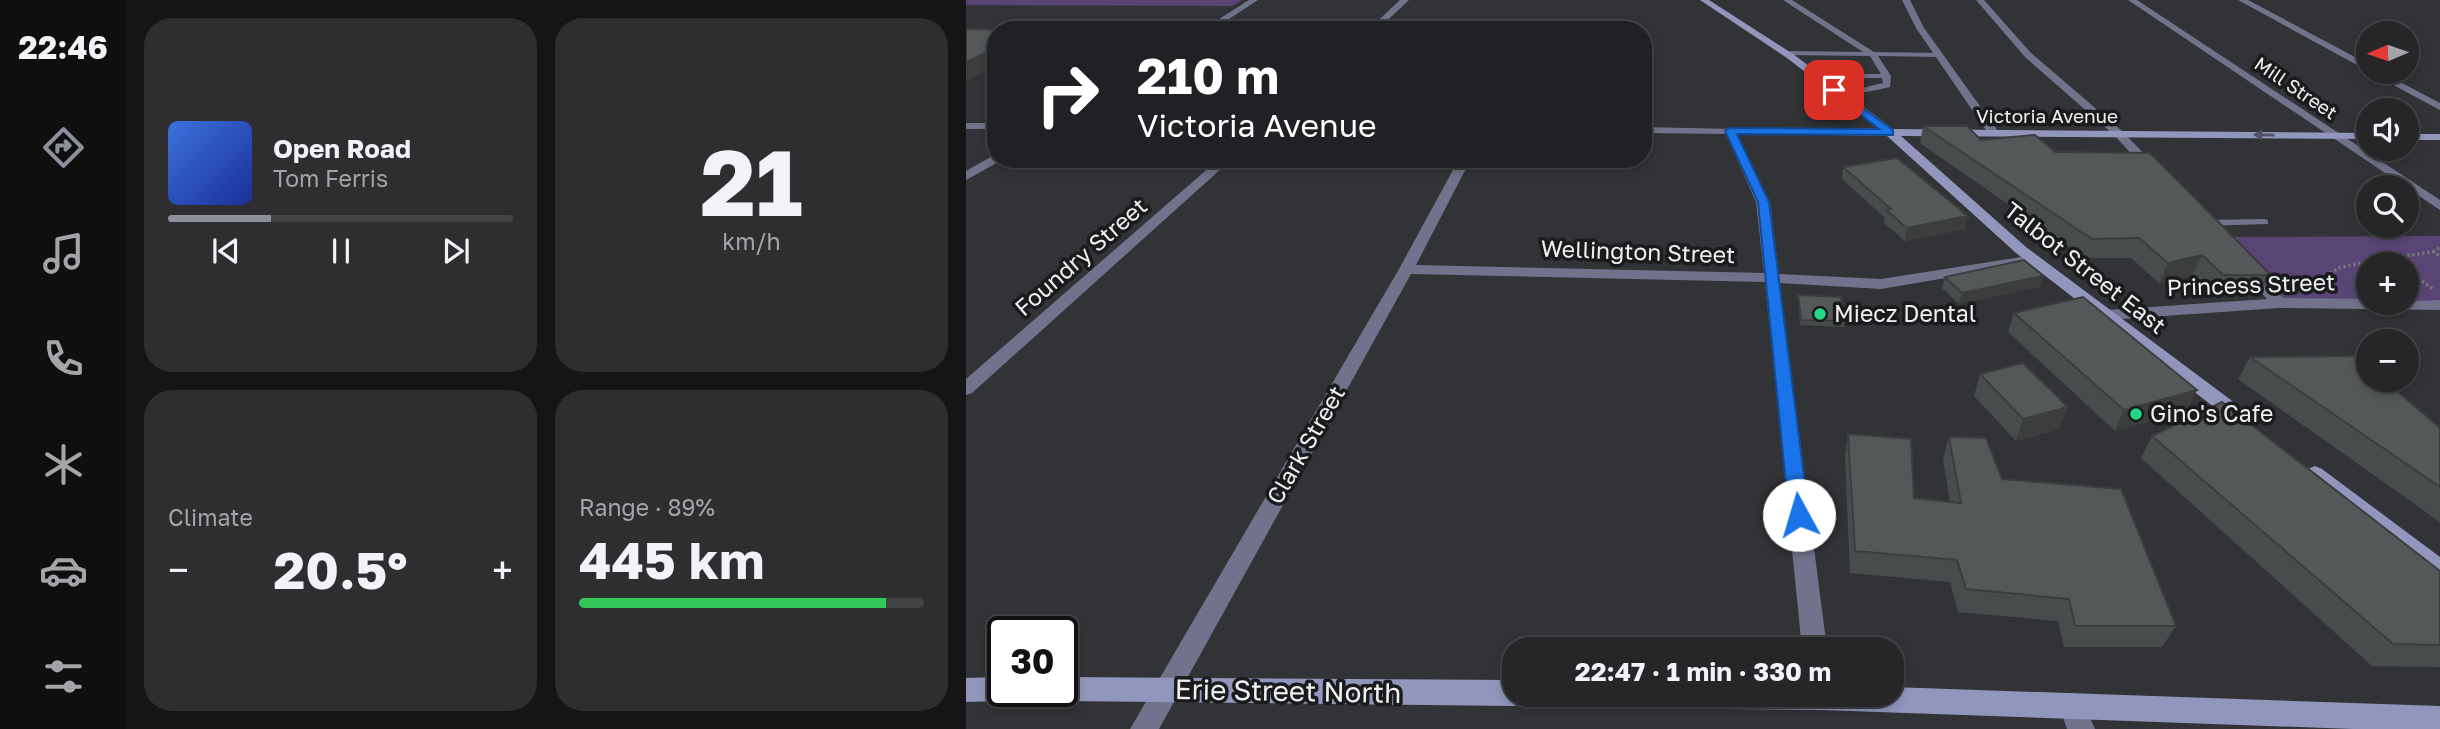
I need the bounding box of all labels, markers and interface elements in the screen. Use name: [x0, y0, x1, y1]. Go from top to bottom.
north arrow: [2356, 21, 2418, 84]
map controls: [2356, 21, 2419, 392]
text: 22:46: [18, 28, 108, 66]
text: 210 m: [1137, 46, 1279, 105]
icon: right: [1022, 49, 1113, 140]
street label: Mill Street: [2251, 52, 2342, 124]
pin: [1804, 60, 1864, 120]
icon: arrive: [1815, 71, 1853, 109]
button: sound: [2356, 98, 2419, 161]
street label: Victoria Avenue: [1976, 104, 2118, 127]
text: Victoria Avenue: [1137, 106, 1377, 144]
icon: directions: [39, 123, 88, 172]
text: 21: [700, 127, 803, 236]
one-way arrow: [2253, 129, 2275, 141]
text: Open Road: [273, 133, 411, 164]
text: Tom Ferris: [273, 164, 388, 192]
button: search: [2356, 175, 2419, 238]
street label: Foundry Street: [1009, 191, 1152, 321]
street label: Talbot Street East: [1999, 195, 2172, 339]
text: km/h: [722, 227, 781, 255]
icon: music: [39, 229, 88, 278]
icon: previous: [207, 232, 245, 270]
icon: pause: [322, 232, 360, 270]
icon: next: [437, 232, 475, 270]
street label: Wellington Street: [1540, 234, 1736, 268]
button: +: [2356, 252, 2419, 315]
street label: Princess Street: [2166, 267, 2336, 301]
place label: Miecz Dental: [1834, 299, 1976, 327]
marker: Miecz Dental: [1812, 306, 1828, 322]
button: −: [2356, 329, 2419, 392]
icon: phone: [39, 334, 88, 383]
street label: Clark Street: [1260, 380, 1350, 509]
place label: Gino's Cafe: [2150, 399, 2273, 427]
marker: Gino's Cafe: [2128, 406, 2144, 422]
icon: climate: [39, 440, 88, 489]
position arrow: [1762, 478, 1836, 552]
text: Range · 89%: [579, 493, 715, 521]
text: Climate: [168, 503, 253, 531]
text: 445 km: [579, 528, 764, 590]
text: 20.5°: [273, 538, 408, 600]
icon: car: [39, 546, 88, 595]
text: −: [168, 547, 189, 592]
text: +: [492, 547, 513, 592]
speed limit sign: 30: [987, 616, 1078, 707]
icon: filters: [39, 652, 88, 701]
text: 22:47 · 1 min · 330 m: [1575, 656, 1831, 687]
street label: Erie Street North: [1174, 672, 1402, 709]

